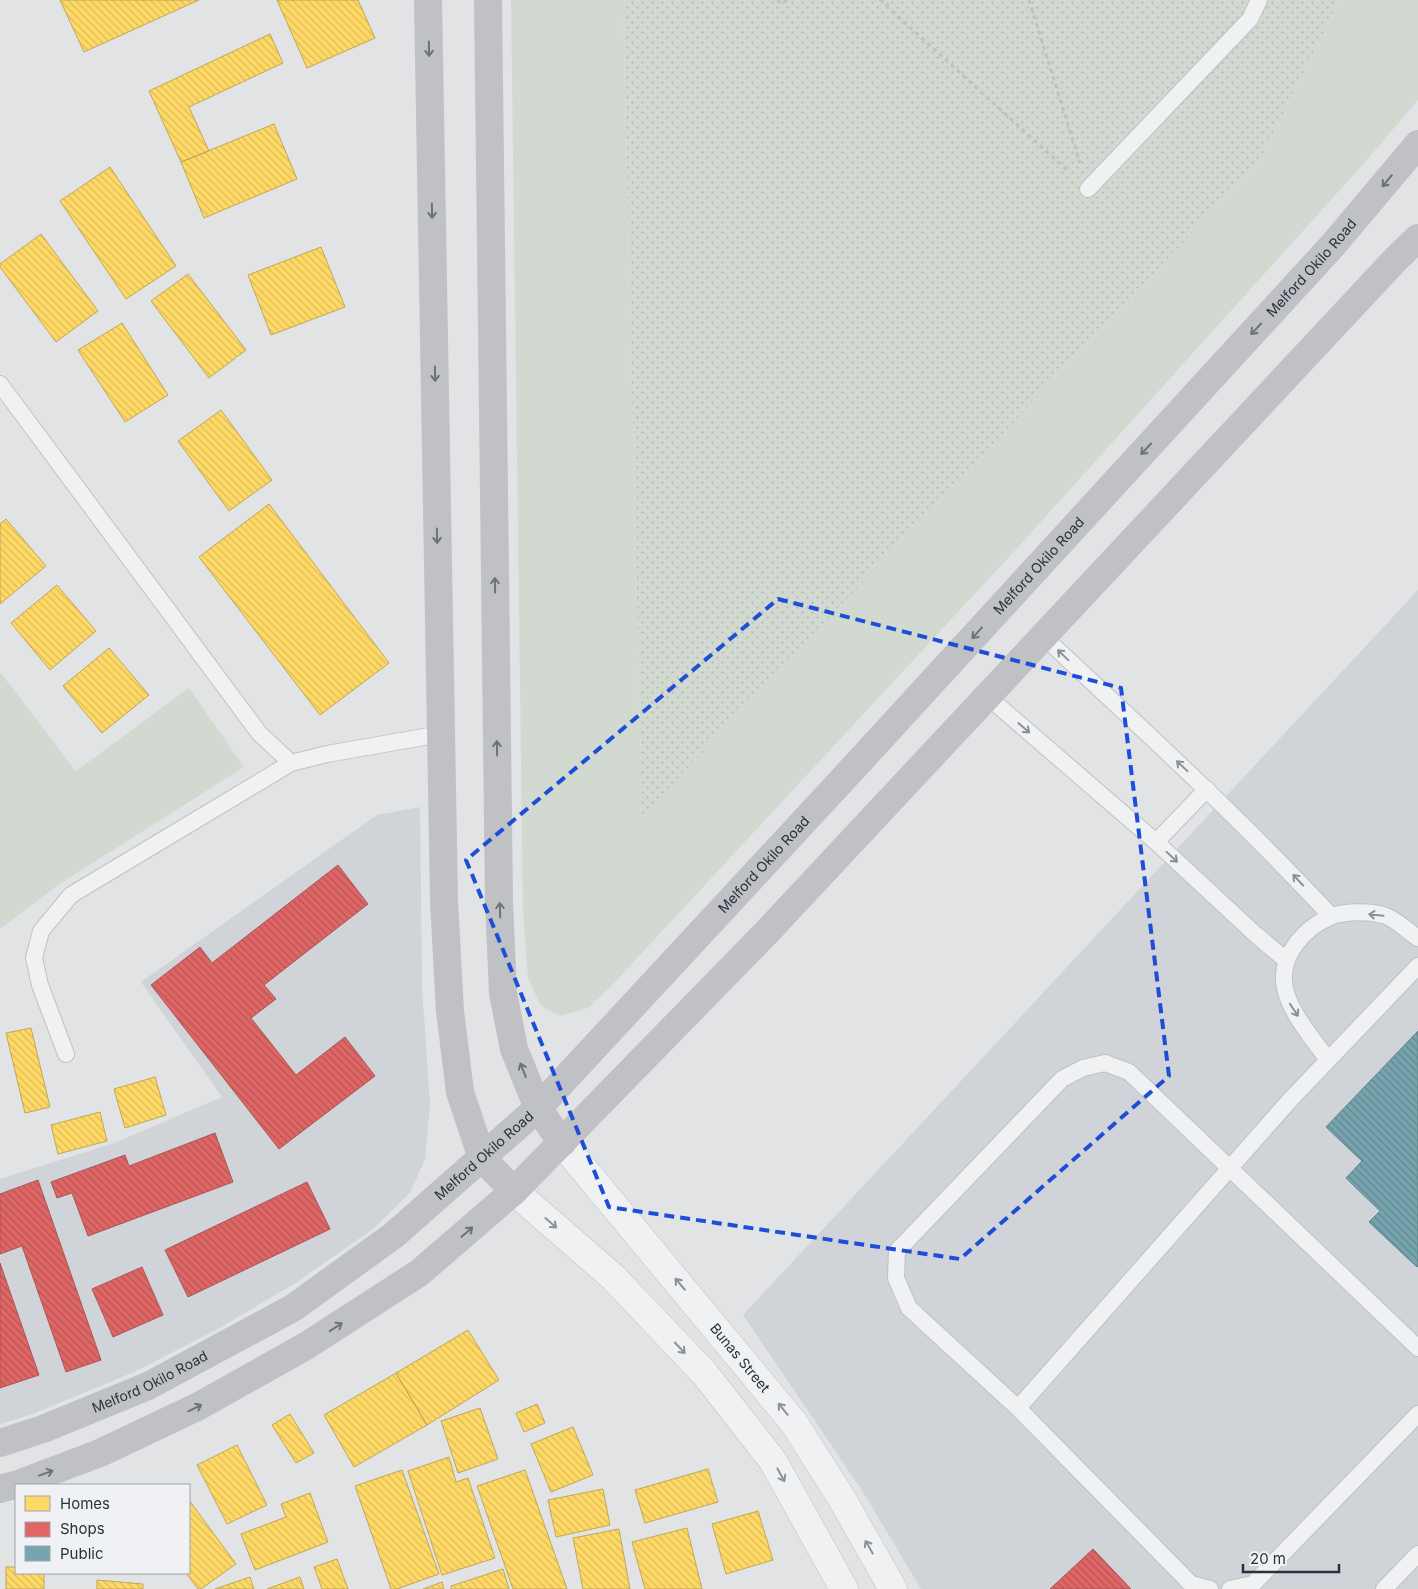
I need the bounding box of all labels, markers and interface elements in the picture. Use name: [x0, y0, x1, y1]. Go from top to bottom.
one-way arrow: [424, 40, 434, 56]
one-way arrow: [1381, 174, 1392, 187]
one-way arrow: [427, 202, 437, 219]
street label: Melford Okilo Road: [1263, 215, 1360, 320]
one-way arrow: [1250, 322, 1262, 335]
one-way arrow: [430, 365, 439, 381]
one-way arrow: [1140, 442, 1152, 455]
street label: Melford Okilo Road: [989, 513, 1087, 618]
one-way arrow: [433, 528, 442, 544]
one-way arrow: [490, 578, 500, 594]
one-way arrow: [971, 626, 983, 639]
one-way arrow: [1057, 649, 1070, 661]
one-way arrow: [1017, 722, 1030, 733]
one-way arrow: [492, 740, 502, 756]
one-way arrow: [1176, 760, 1189, 772]
street label: Melford Okilo Road: [714, 812, 813, 916]
one-way arrow: [1166, 851, 1179, 863]
one-way arrow: [1292, 874, 1304, 887]
one-way arrow: [495, 903, 504, 919]
one-way arrow: [1369, 910, 1385, 919]
one-way arrow: [1289, 1003, 1299, 1017]
one-way arrow: [517, 1063, 527, 1078]
street label: Melford Okilo Road: [431, 1107, 537, 1203]
one-way arrow: [544, 1218, 557, 1229]
one-way arrow: [460, 1226, 473, 1237]
one-way arrow: [674, 1277, 685, 1290]
street label: Bunas Street: [707, 1320, 774, 1396]
one-way arrow: [328, 1322, 342, 1332]
one-way arrow: [674, 1342, 686, 1354]
street label: Melford Okilo Road: [89, 1347, 210, 1416]
one-way arrow: [187, 1403, 202, 1412]
one-way arrow: [778, 1403, 789, 1416]
one-way arrow: [38, 1468, 53, 1477]
one-way arrow: [776, 1468, 786, 1482]
legend: [15, 1484, 190, 1574]
text: Homes: [60, 1494, 110, 1513]
text: Shops: [60, 1519, 105, 1538]
one-way arrow: [864, 1539, 874, 1554]
scale bar: [1243, 1542, 1339, 1574]
text: Public: [60, 1544, 103, 1563]
text: 20 m: [1250, 1549, 1286, 1568]

